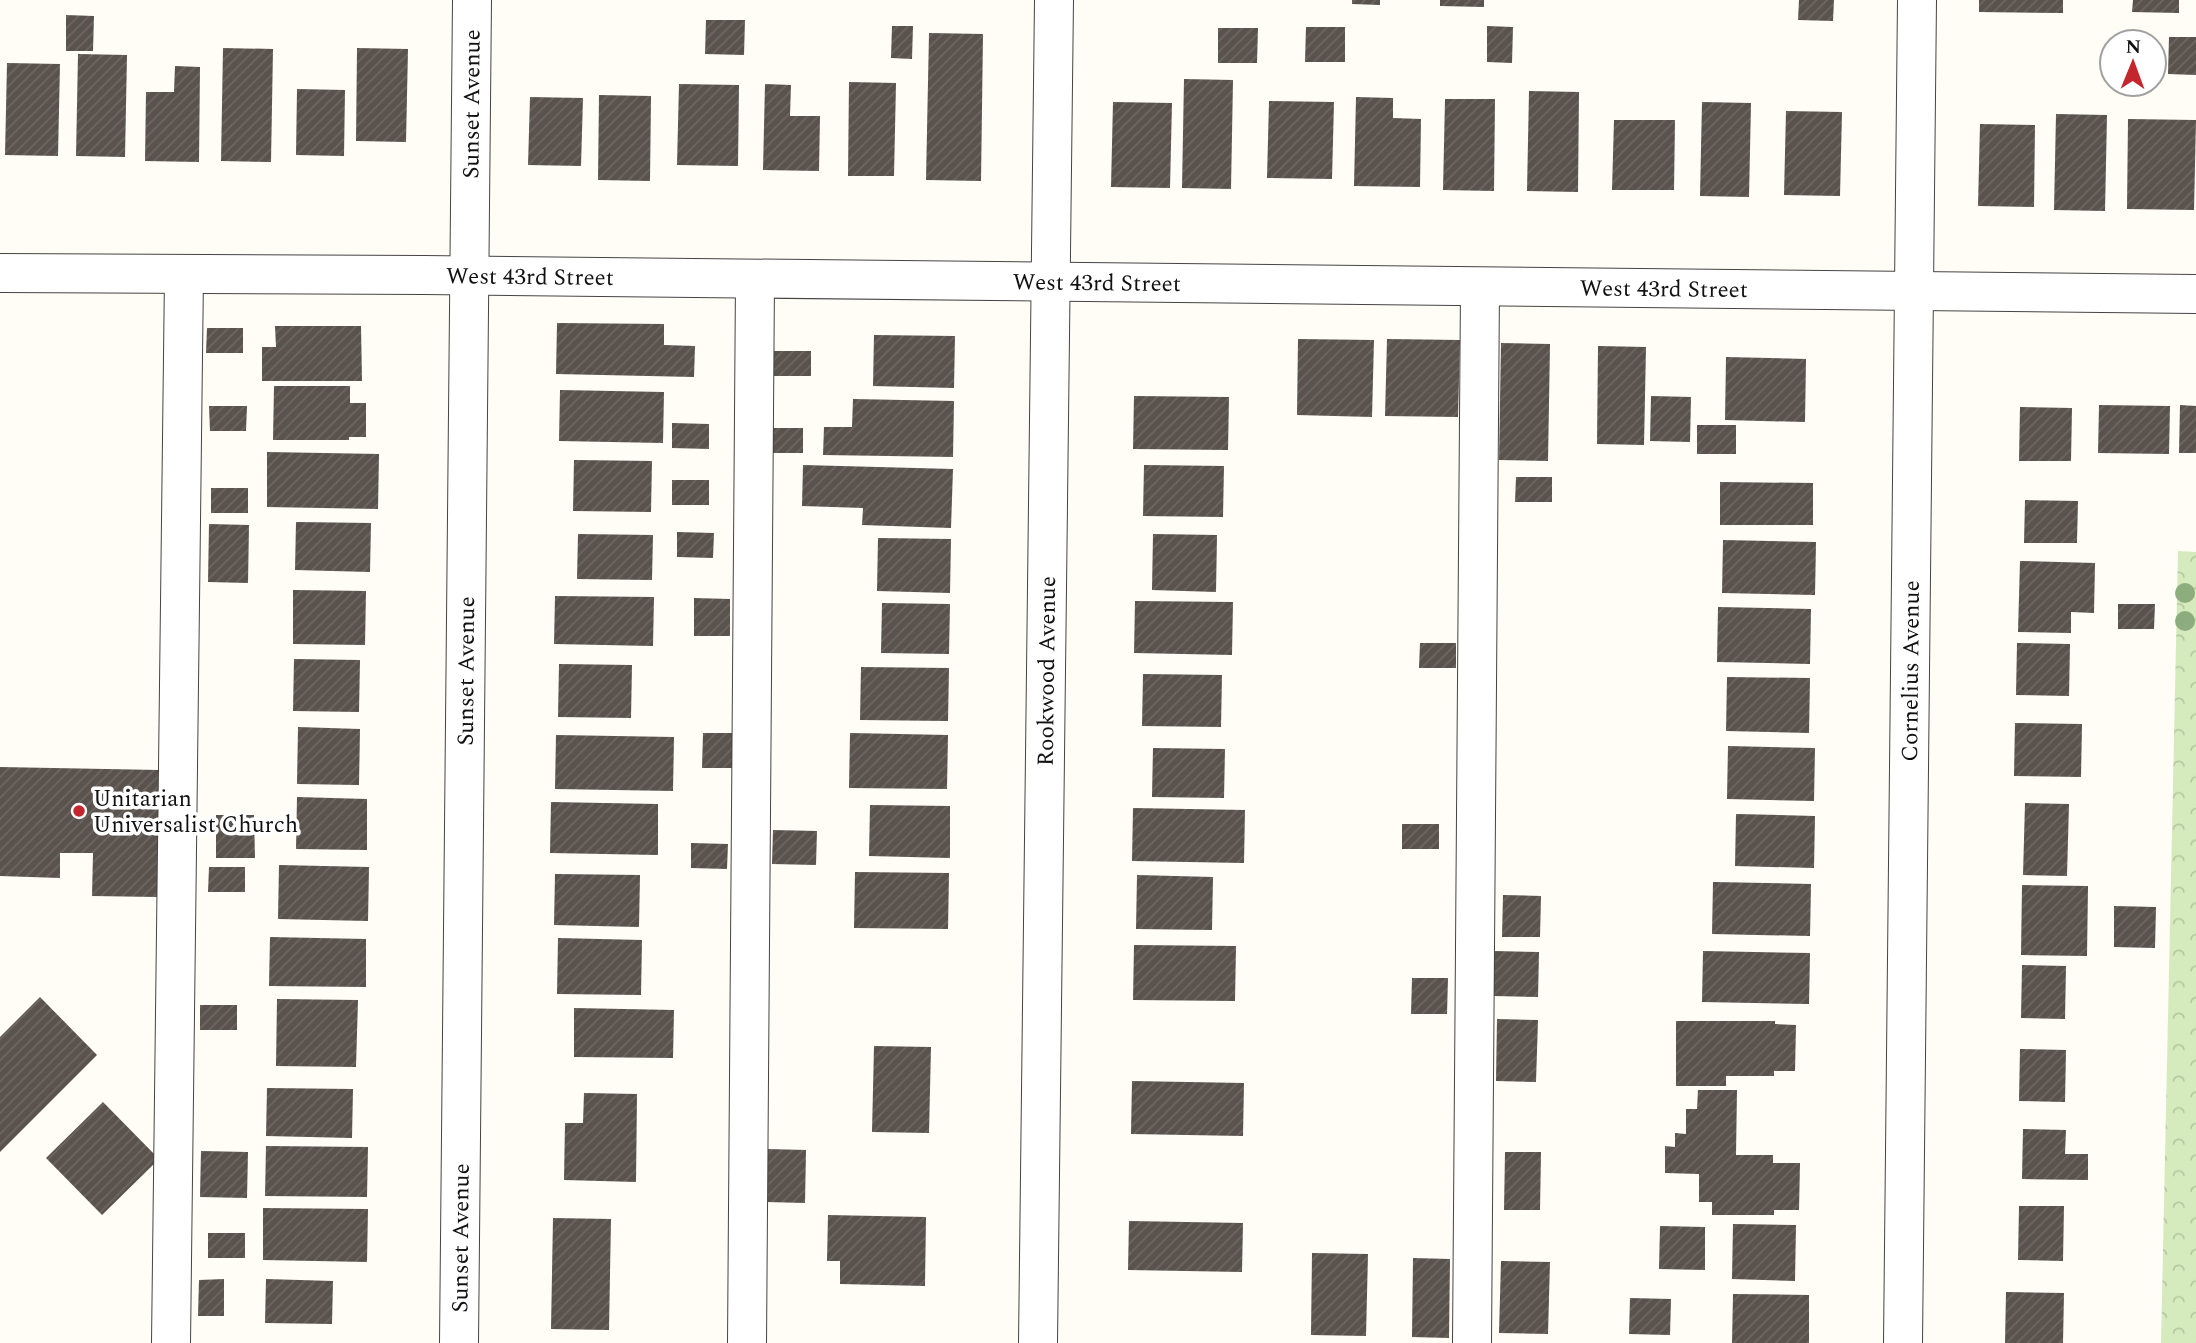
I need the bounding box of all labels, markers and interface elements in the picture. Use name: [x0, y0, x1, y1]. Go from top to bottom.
north arrow: [2098, 28, 2168, 98]
street label: Sunset Avenue: [454, 29, 491, 179]
text: N: [2125, 33, 2141, 62]
street label: West 43rd Street: [446, 259, 614, 296]
street label: West 43rd Street: [1013, 265, 1181, 302]
street label: West 43rd Street: [1580, 271, 1748, 308]
street label: Rookwood Avenue: [1029, 576, 1066, 766]
street label: Cornelius Avenue: [1893, 580, 1930, 762]
street label: Sunset Avenue: [449, 596, 485, 746]
place label: Unitarian Universalist Church: [93, 782, 298, 843]
marker: Unitarian Universalist Church: [71, 803, 87, 819]
street label: Sunset Avenue: [443, 1163, 480, 1313]

